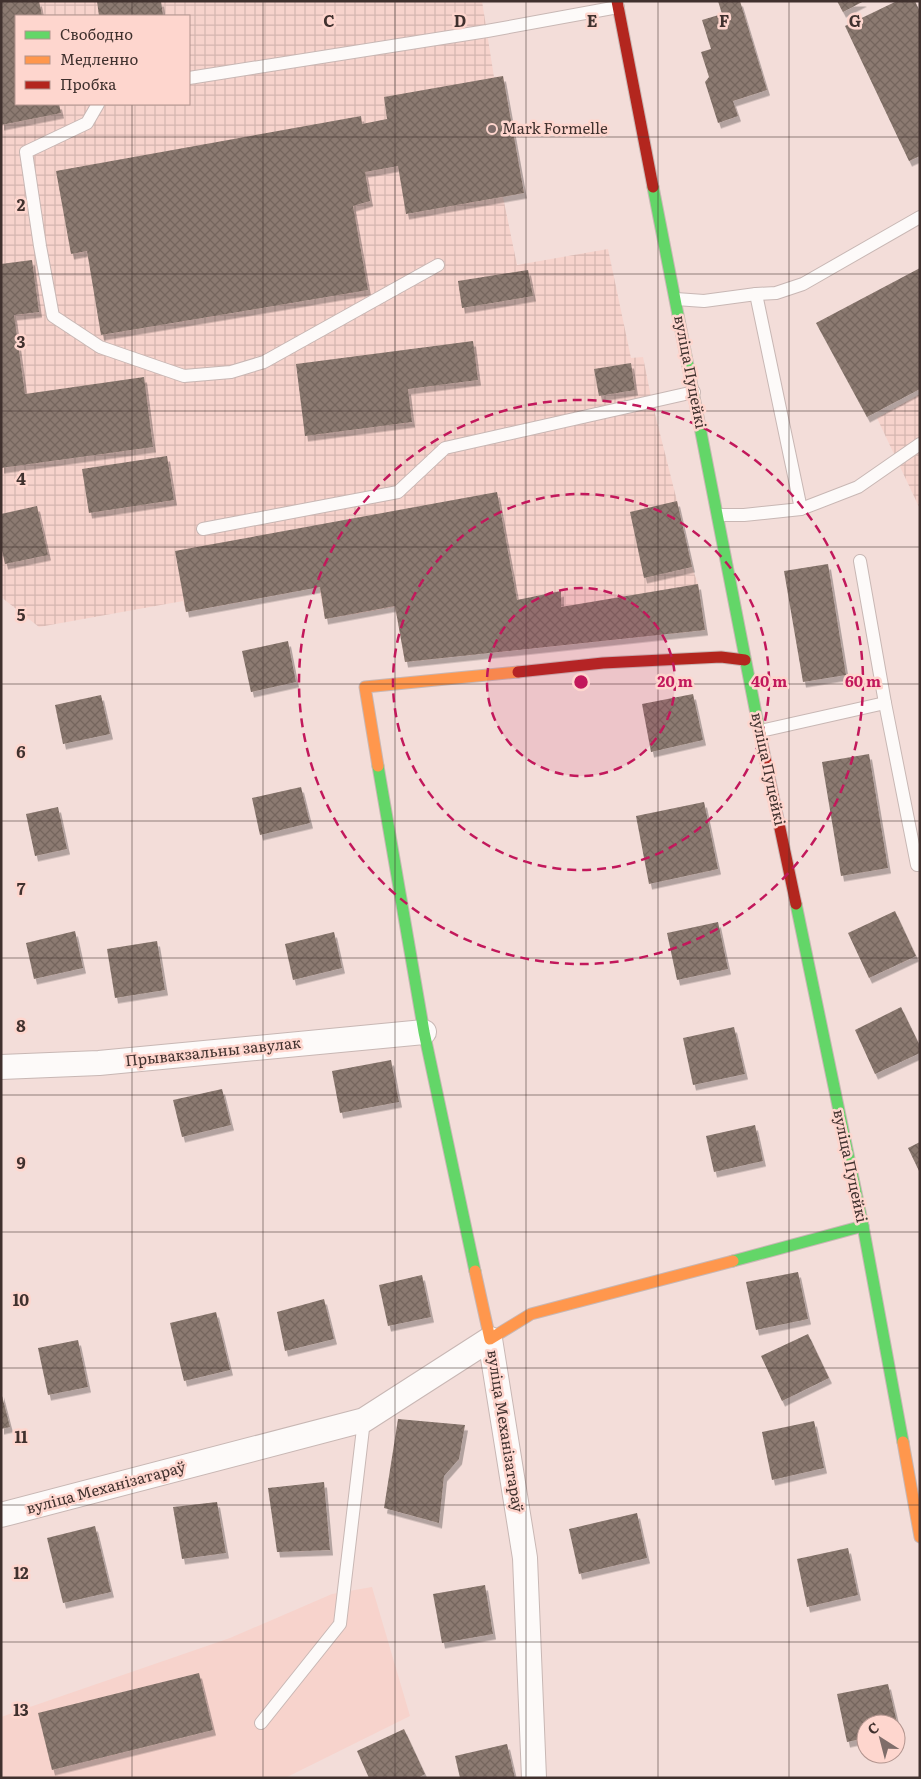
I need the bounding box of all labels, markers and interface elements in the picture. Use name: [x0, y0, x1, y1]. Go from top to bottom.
text: C: [323, 8, 335, 32]
text: D: [454, 8, 466, 32]
text: E: [587, 8, 598, 32]
text: F: [719, 8, 729, 32]
text: G: [849, 8, 861, 32]
legend: [15, 15, 190, 105]
text: Свободно: [60, 22, 133, 45]
text: Медленно: [60, 47, 138, 70]
text: Пробка: [60, 72, 117, 95]
place label: Mark Formelle: [502, 116, 608, 139]
marker: Mark Formelle: [486, 123, 498, 135]
text: 2: [17, 192, 26, 216]
street label: вуліца Пуцейкі: [669, 313, 714, 430]
text: 3: [17, 329, 26, 353]
text: 4: [16, 466, 26, 490]
text: 5: [17, 602, 26, 626]
text: 20 m: [657, 669, 693, 692]
text: 40 m: [751, 669, 787, 692]
text: 60 m: [845, 669, 881, 692]
centre of rings: [572, 673, 590, 691]
street label: вуліца Пуцейкі: [746, 710, 793, 827]
text: 6: [16, 739, 26, 763]
text: 7: [17, 876, 26, 900]
text: 8: [16, 1013, 26, 1037]
street label: Прывакзальны завулак: [124, 1030, 302, 1071]
street label: вуліца Пуцейкі: [828, 1107, 875, 1224]
text: 9: [16, 1150, 26, 1174]
text: 10: [13, 1287, 29, 1311]
street label: вуліца Механізатараў: [482, 1348, 531, 1514]
text: 11: [14, 1424, 28, 1448]
street label: вуліца Механізатараў: [23, 1454, 188, 1519]
text: 12: [13, 1560, 29, 1584]
text: 13: [13, 1697, 29, 1721]
north arrow: [856, 1714, 906, 1764]
text: С: [863, 1717, 883, 1739]

